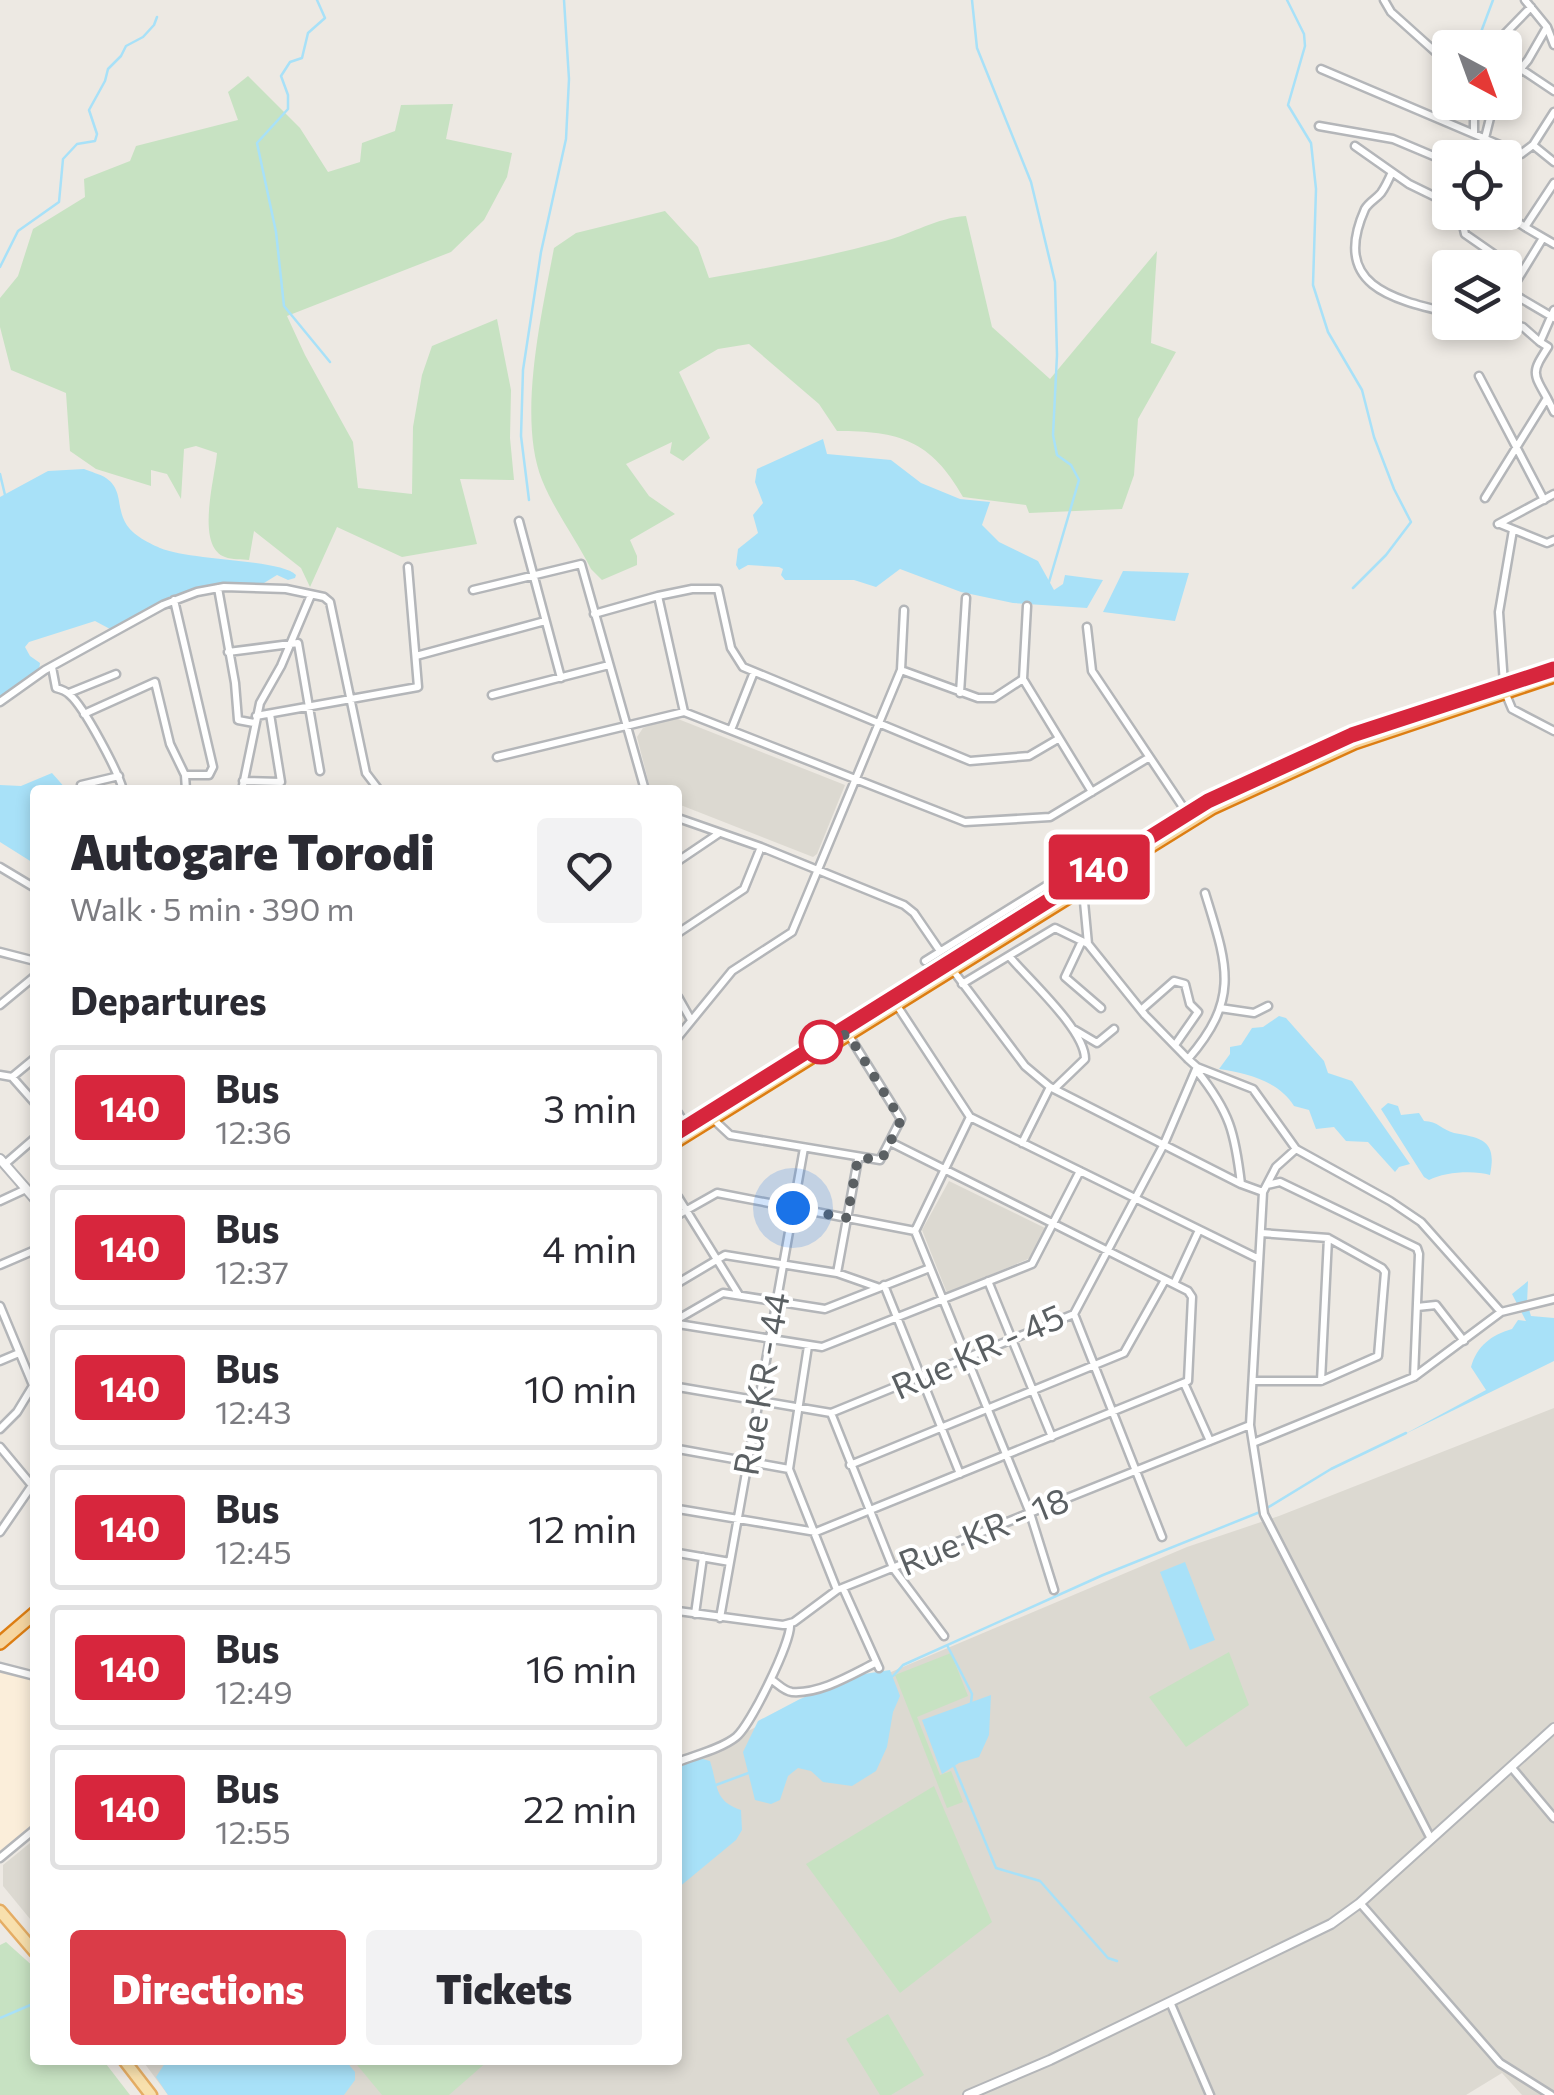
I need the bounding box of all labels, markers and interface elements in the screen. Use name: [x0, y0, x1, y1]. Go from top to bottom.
north arrow: [1432, 30, 1522, 120]
map controls: [1432, 30, 1522, 340]
button: locate: [1432, 140, 1522, 230]
button: layers: [1432, 250, 1522, 340]
button: heart: [537, 818, 642, 923]
text: Autogare Torodi: [70, 821, 434, 880]
line badge: 140: [1042, 834, 1156, 900]
text: 140: [1069, 846, 1129, 889]
text: Walk · 5 min · 390 m: [70, 888, 354, 928]
text: Departures: [70, 976, 267, 1023]
unlabelled marker: [800, 1021, 842, 1063]
text: Bus: [215, 1064, 280, 1111]
text: 3 min: [543, 1084, 637, 1131]
text: 140: [100, 1086, 160, 1129]
text: 12:36: [215, 1111, 292, 1151]
your location: [768, 1183, 818, 1233]
text: Bus: [215, 1204, 280, 1251]
text: 4 min: [542, 1224, 637, 1271]
text: 140: [100, 1226, 160, 1269]
text: 12:37: [215, 1251, 289, 1291]
street label: Rue KR - 44: [722, 1289, 797, 1478]
street label: Rue KR - 45: [884, 1293, 1070, 1407]
text: Bus: [215, 1344, 280, 1391]
text: 10 min: [524, 1364, 637, 1411]
text: 140: [100, 1366, 160, 1409]
text: 12:43: [215, 1391, 291, 1431]
street label: Rue KR - 18: [892, 1476, 1074, 1583]
text: Bus: [215, 1484, 280, 1531]
text: 12 min: [528, 1504, 637, 1551]
text: 140: [100, 1506, 160, 1549]
text: 12:45: [215, 1531, 292, 1571]
text: Bus: [215, 1624, 280, 1671]
text: 16 min: [526, 1644, 637, 1691]
text: 140: [100, 1646, 160, 1689]
text: 12:49: [215, 1671, 293, 1711]
text: Bus: [215, 1764, 280, 1811]
text: 22 min: [523, 1784, 637, 1831]
text: 140: [100, 1786, 160, 1829]
text: 12:55: [215, 1811, 291, 1851]
button: Directions: [70, 1930, 346, 2045]
button: Tickets: [366, 1930, 642, 2045]

